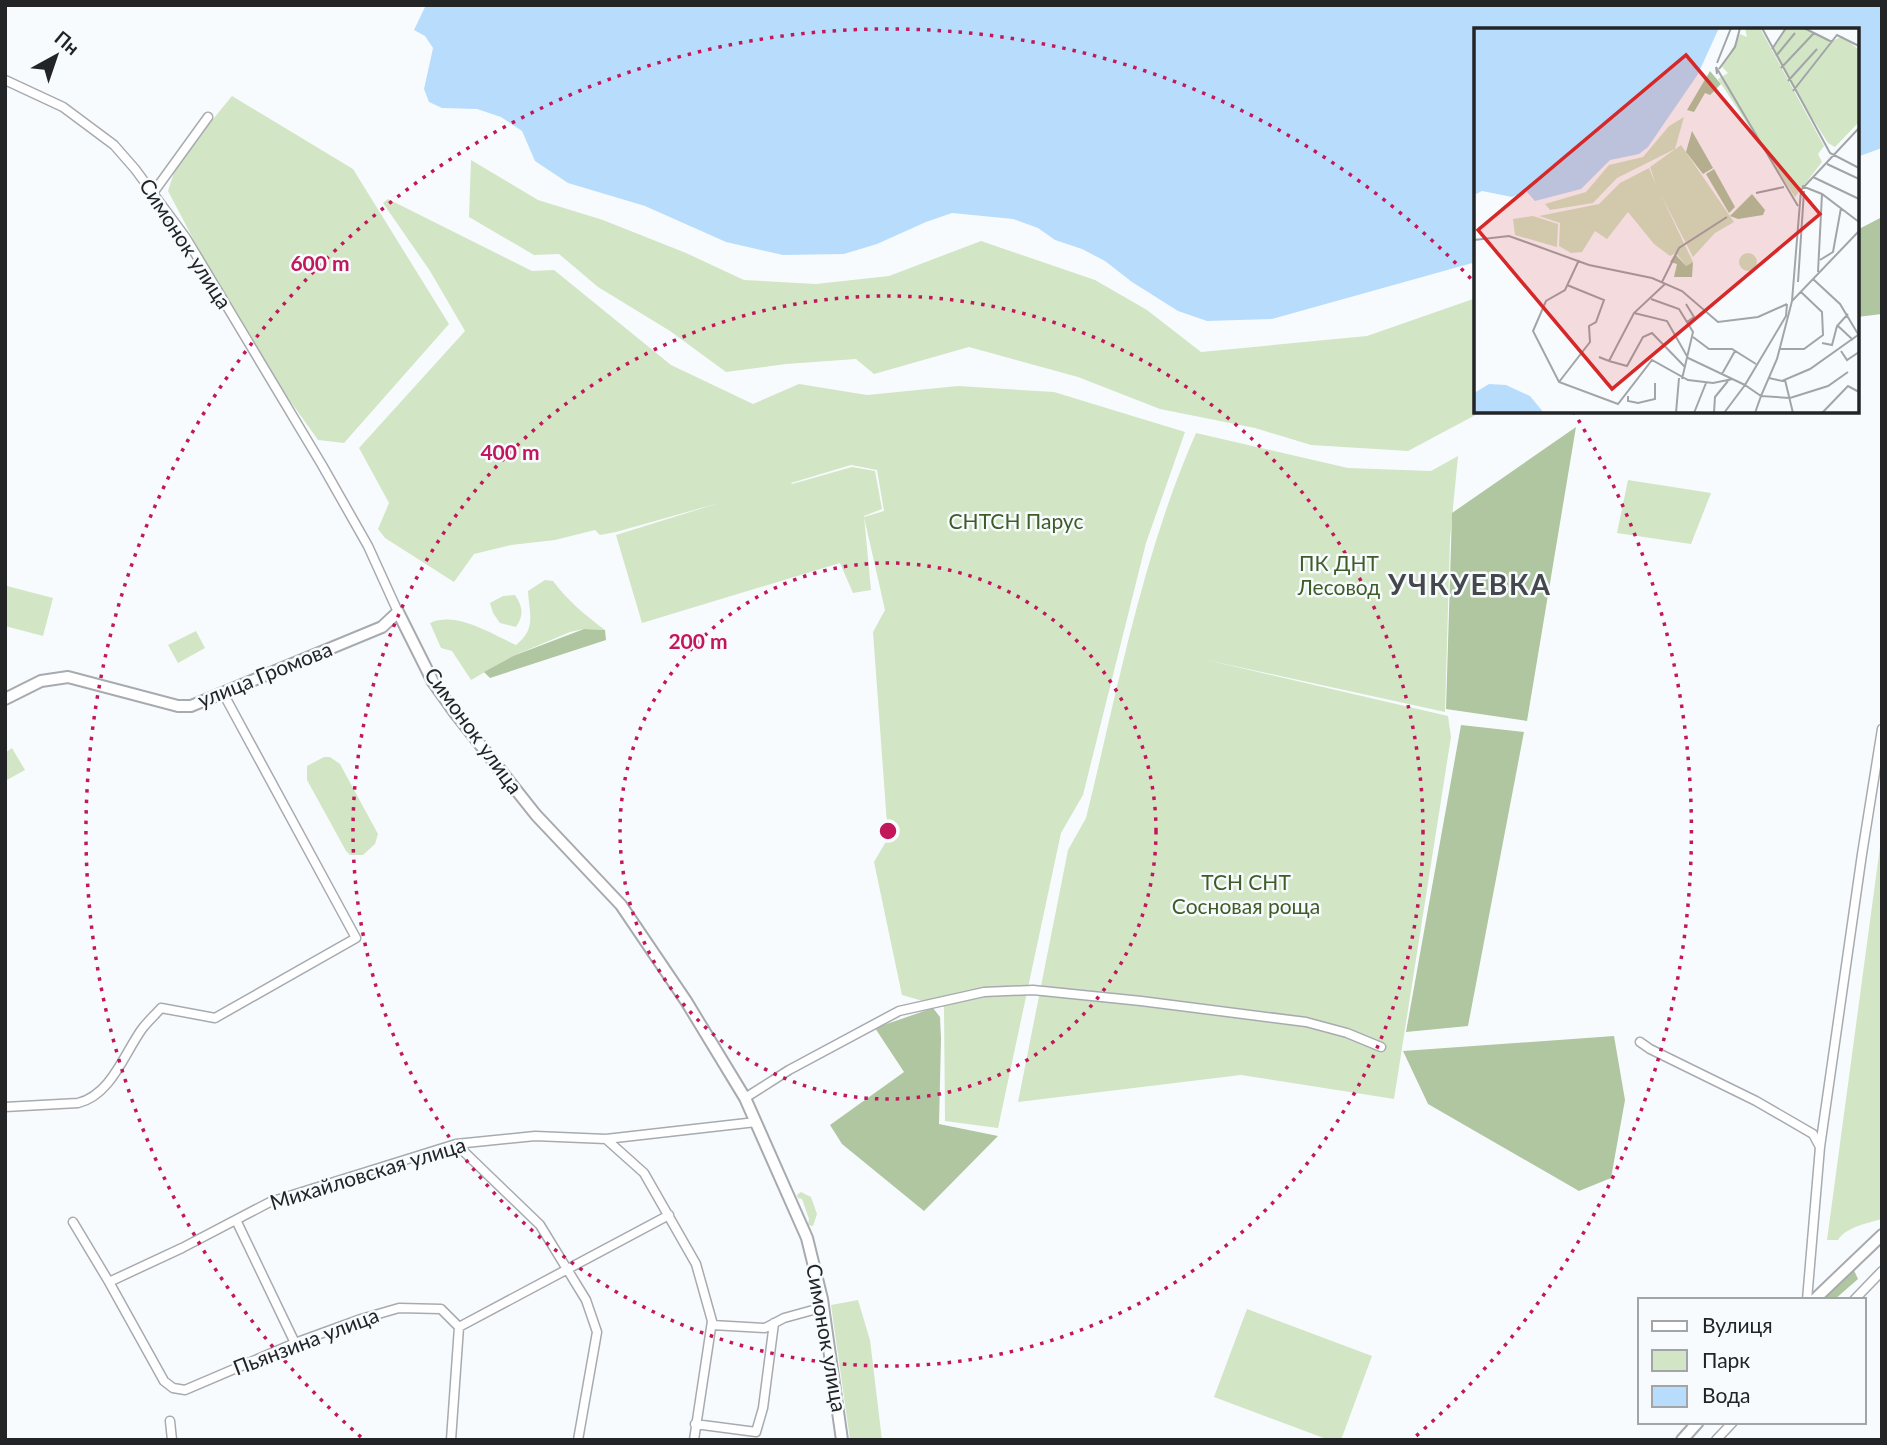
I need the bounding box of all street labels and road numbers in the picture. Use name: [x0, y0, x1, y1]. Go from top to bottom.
street label: Симонок улица: [135, 173, 238, 313]
street label: улица Громова: [194, 635, 335, 712]
street label: Симонок улица: [420, 662, 528, 798]
street label: Михайловская улица: [267, 1131, 468, 1214]
street label: Симонок улица: [802, 1262, 853, 1414]
street label: Пьянзина улица: [229, 1301, 382, 1380]

